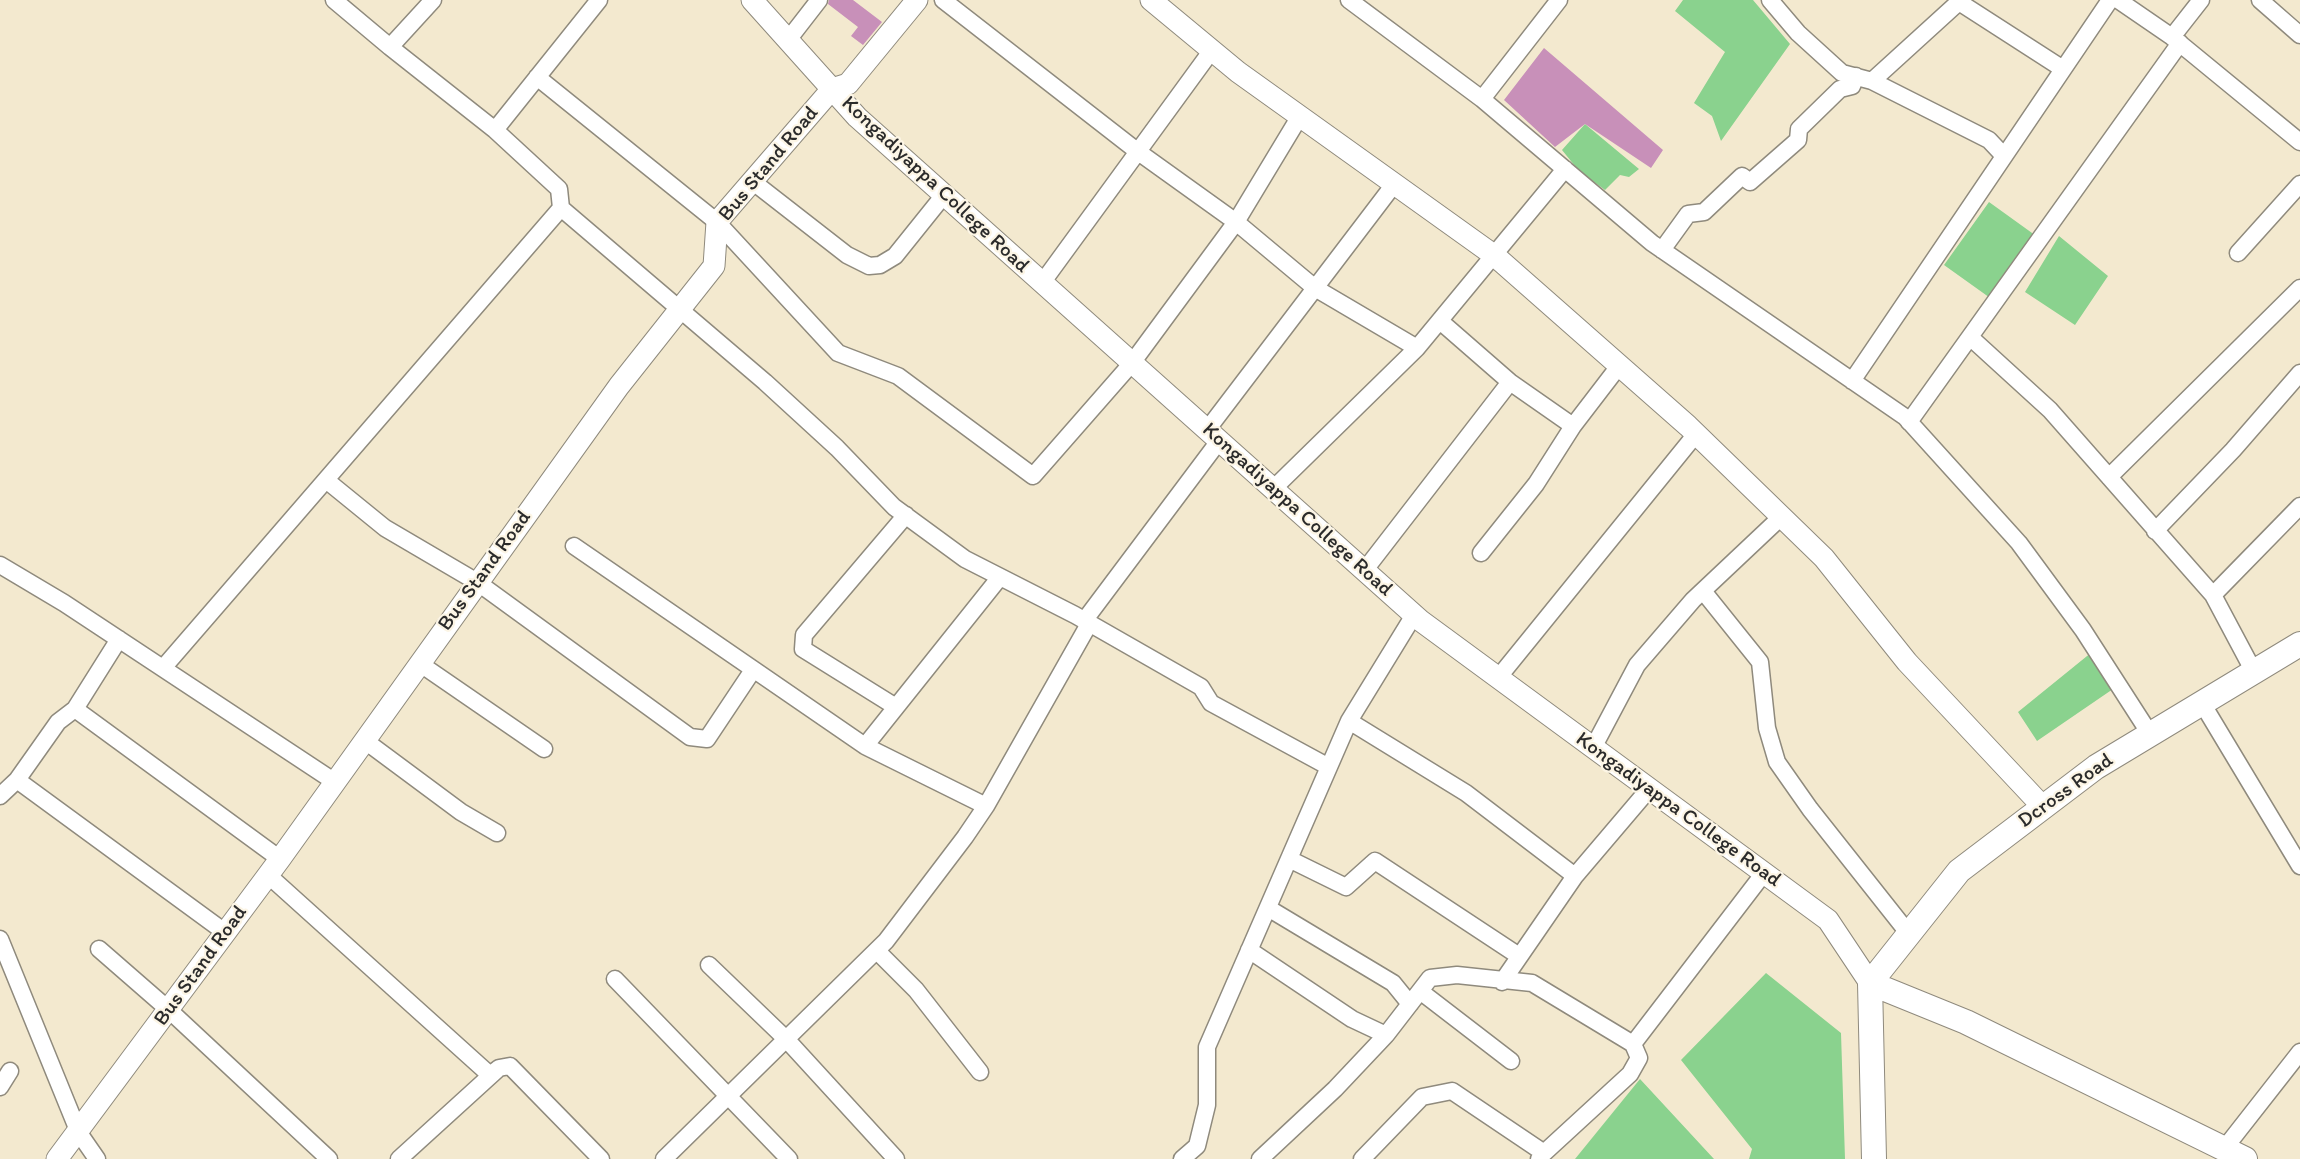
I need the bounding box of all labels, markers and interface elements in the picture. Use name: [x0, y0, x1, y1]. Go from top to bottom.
street label: Kongadiyappa College Road: [836, 91, 1034, 279]
street label: Bus Stand Road: [714, 101, 824, 227]
street label: Kongadiyappa College Road: [1196, 418, 1398, 602]
street label: Bus Stand Road: [433, 506, 537, 636]
street label: Kongadiyappa College Road: [1570, 727, 1786, 893]
street label: Dcross Road: [2014, 748, 2118, 834]
street label: Bus Stand Road: [149, 901, 253, 1031]

